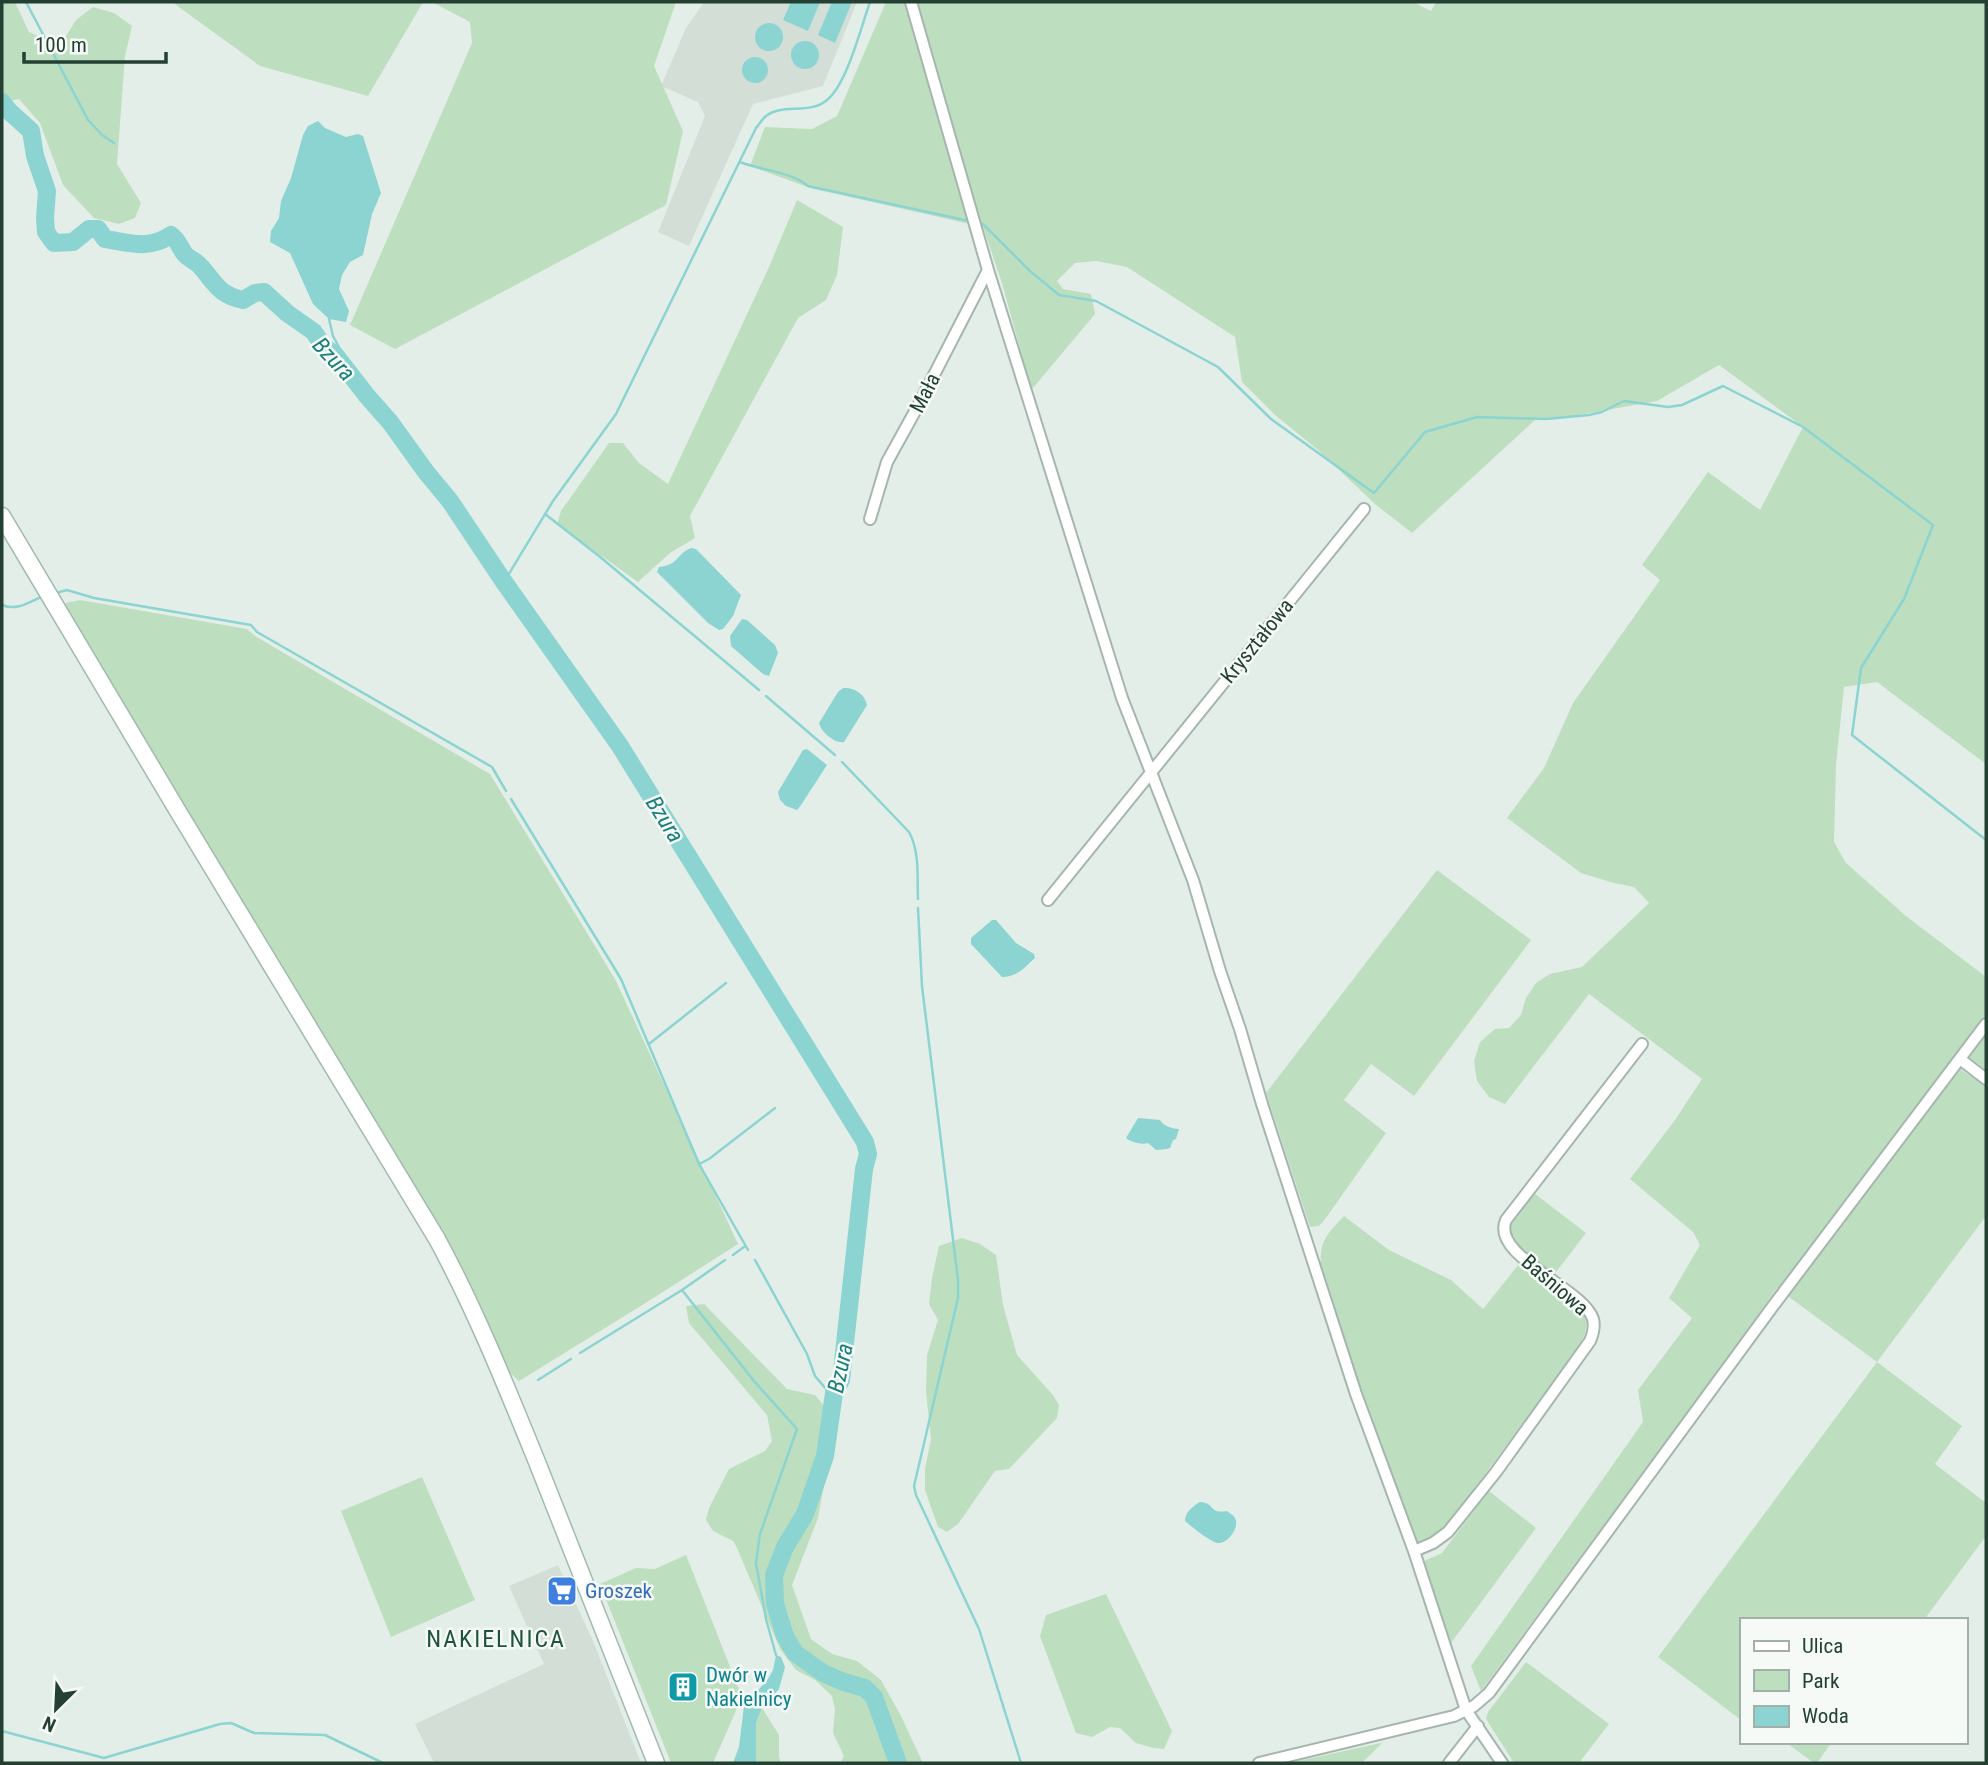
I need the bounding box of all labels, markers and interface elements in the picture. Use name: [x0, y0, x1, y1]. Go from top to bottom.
scale bar: [24, 21, 166, 65]
text: 100 m: [35, 33, 87, 57]
water label: Bzura: [307, 332, 360, 387]
street label: Mała: [905, 369, 945, 417]
street label: Kryształowa: [1216, 594, 1298, 688]
water label: Bzura: [640, 791, 689, 848]
street label: Baśniowa: [1517, 1250, 1593, 1320]
water label: Bzura: [822, 1341, 859, 1395]
supermarket icon: Groszek: [545, 1574, 579, 1608]
place label: Groszek: [585, 1579, 653, 1603]
legend: [1740, 1618, 1967, 1744]
district label: NAKIELNICA: [426, 1625, 566, 1653]
text: Ulica: [1802, 1634, 1843, 1658]
place label: Dwór w Nakielnicy: [706, 1663, 792, 1711]
text: Park: [1802, 1669, 1840, 1693]
building icon: Dwór w Nakielnicy: [666, 1670, 700, 1704]
north arrow: [21, 1674, 91, 1744]
text: Woda: [1802, 1704, 1849, 1728]
text: N: [39, 1711, 59, 1737]

